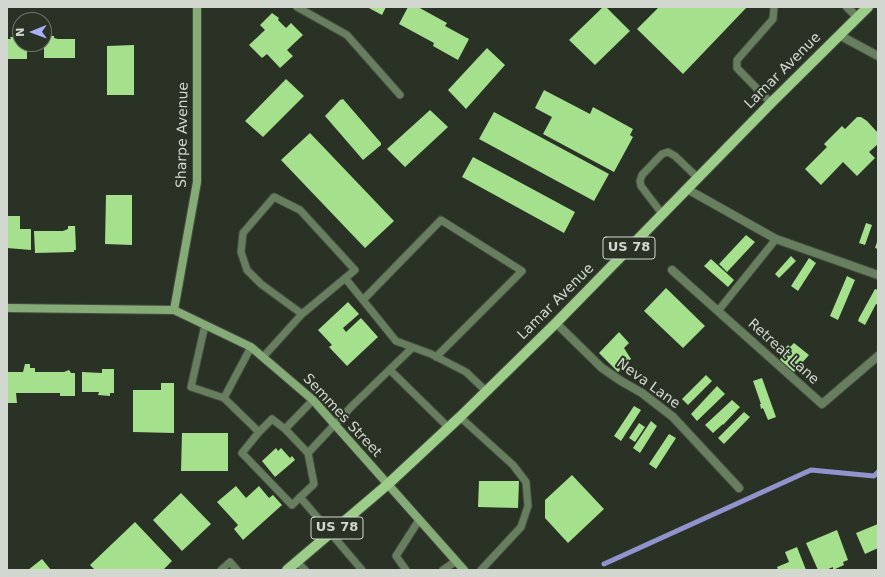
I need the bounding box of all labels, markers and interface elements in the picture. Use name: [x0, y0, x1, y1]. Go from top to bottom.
north arrow: [12, 12, 52, 52]
text: N: [14, 27, 27, 37]
street label: Lamar Avenue: [741, 29, 825, 113]
street label: Sharpe Avenue: [174, 82, 192, 188]
road number: US 78: [603, 237, 655, 259]
street label: Lamar Avenue: [514, 260, 598, 344]
street label: Retreat Lane: [744, 316, 822, 388]
street label: Neva Lane: [613, 355, 683, 413]
street label: Semmes Street: [299, 371, 385, 461]
road number: US 78: [311, 517, 363, 539]

